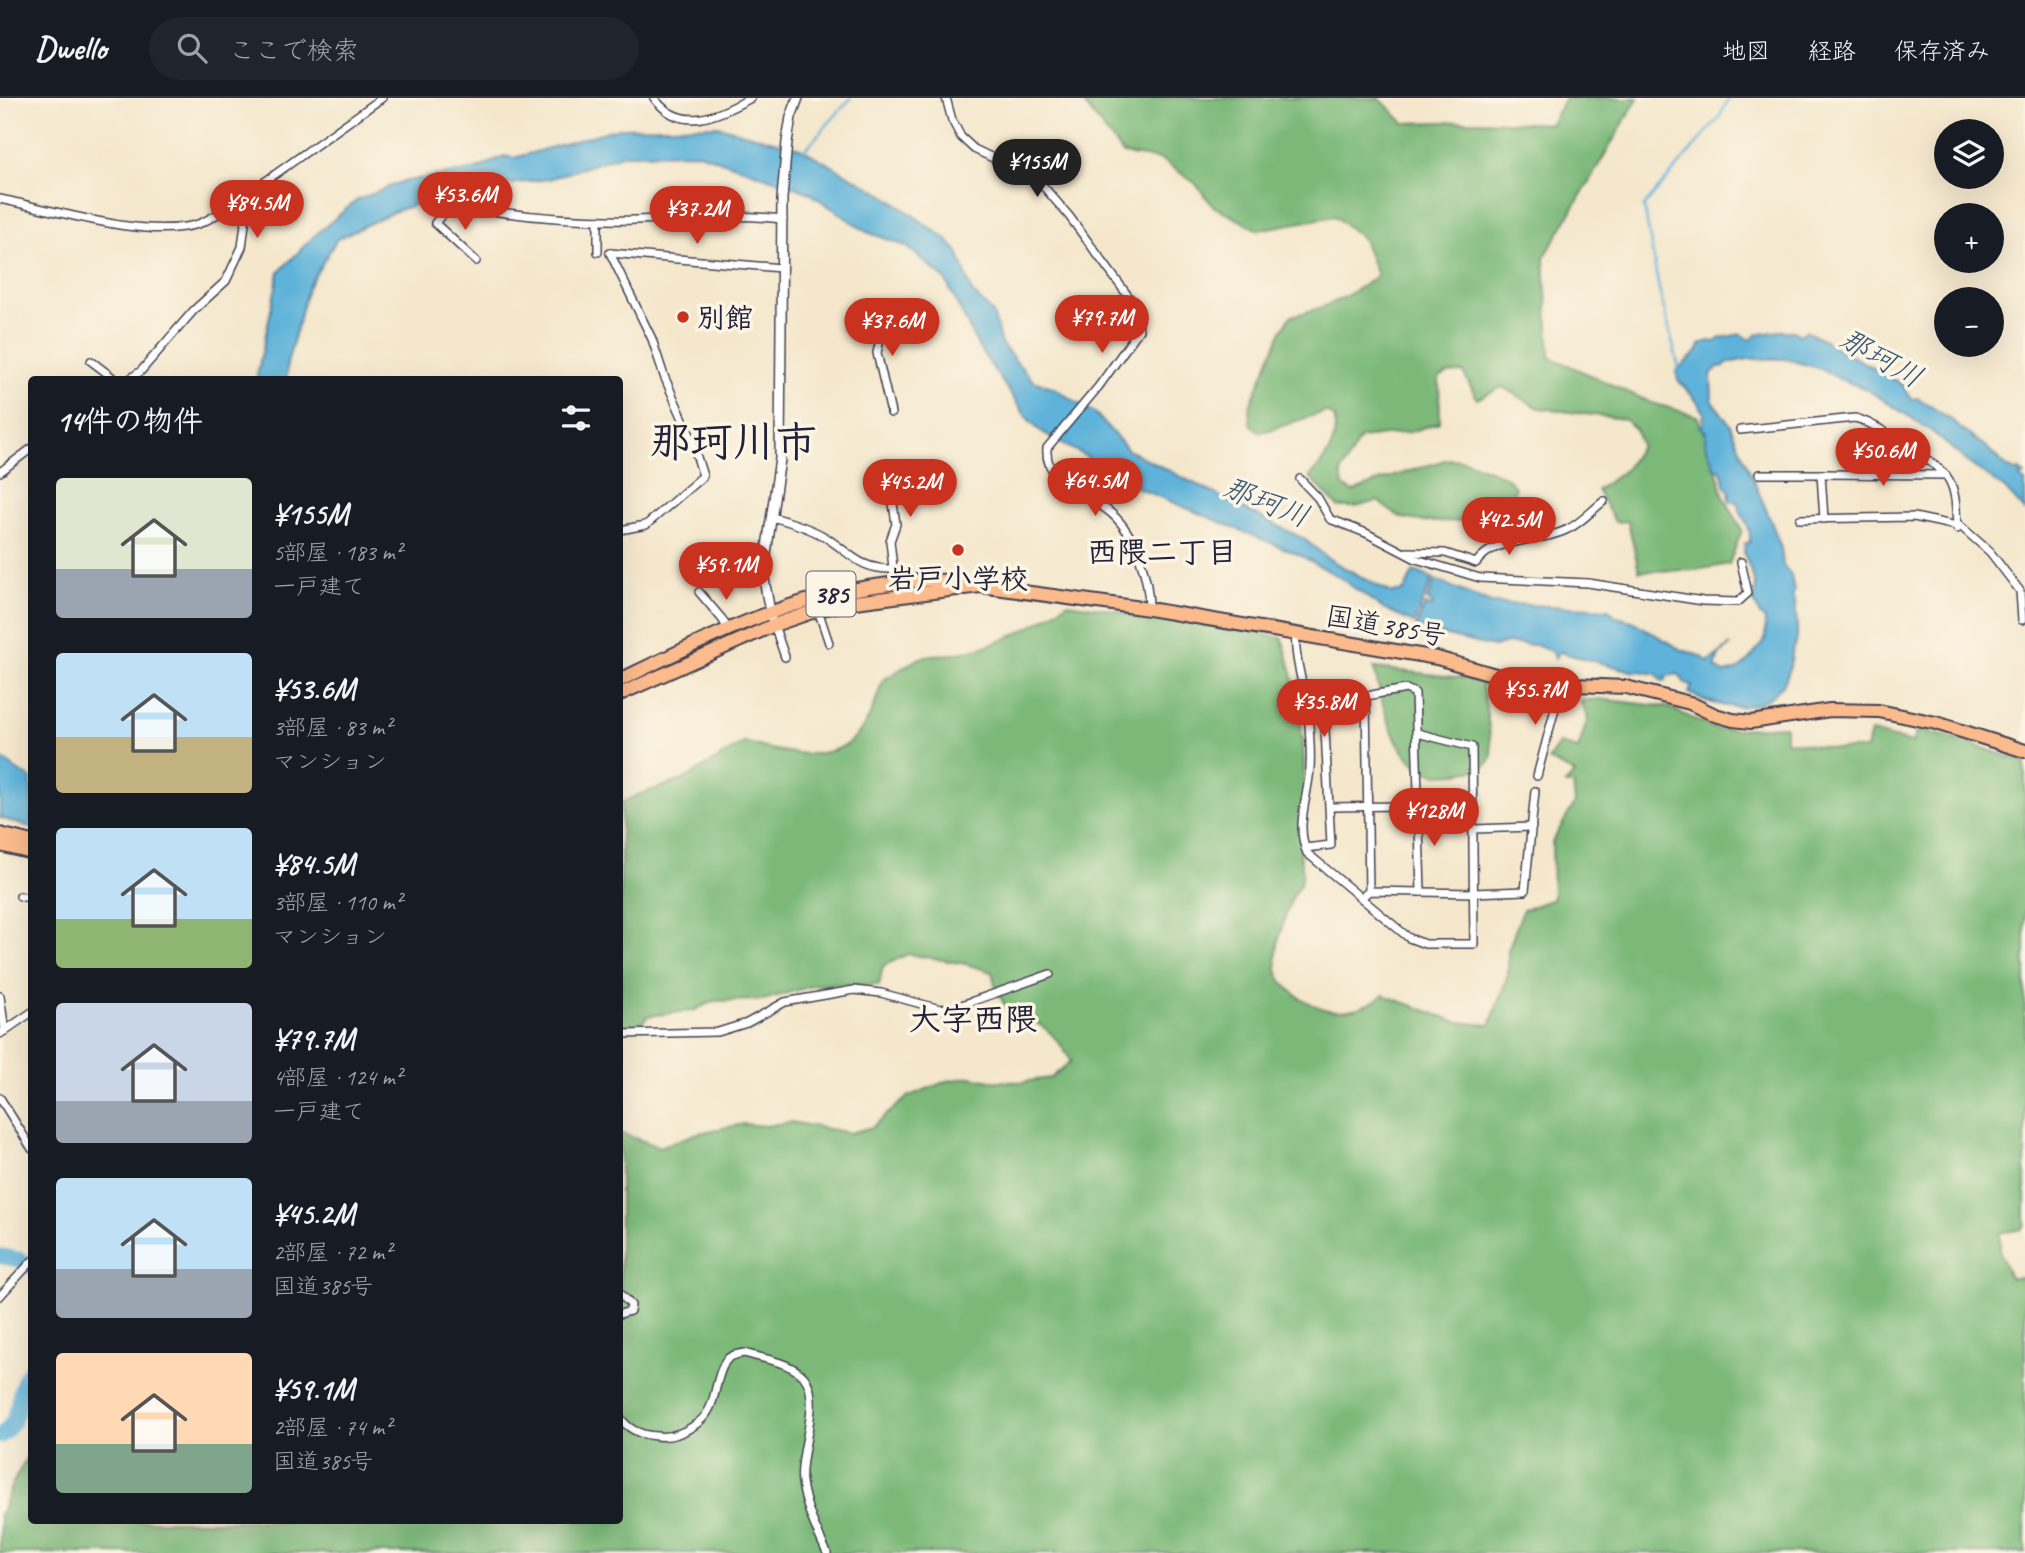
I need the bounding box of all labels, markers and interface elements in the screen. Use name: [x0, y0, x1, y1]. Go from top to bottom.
search box: [149, 17, 639, 80]
text: Dwello: [35, 27, 107, 69]
icon: search: [173, 29, 211, 67]
text: ここで検索: [229, 34, 359, 67]
text: 地図: [1722, 36, 1770, 66]
text: 経路: [1808, 36, 1856, 66]
text: 保存済み: [1894, 36, 1990, 66]
map controls: [1934, 119, 2004, 357]
button: layers: [1934, 119, 2004, 189]
pin: ¥155M: [988, 140, 1086, 199]
text: ¥155M: [1008, 147, 1066, 176]
pin: ¥53.6M: [408, 172, 522, 232]
pin: ¥84.5M: [200, 180, 314, 240]
text: ¥53.6M: [434, 180, 496, 209]
pin: ¥37.2M: [640, 186, 754, 246]
text: ¥84.5M: [226, 188, 288, 217]
text: ¥37.2M: [666, 194, 728, 223]
button: +: [1934, 203, 2004, 273]
button: −: [1934, 287, 2004, 357]
pin: ¥79.7M: [1045, 296, 1159, 355]
pin: ¥37.6M: [835, 299, 949, 358]
place label: 別館: [697, 300, 753, 335]
text: ¥79.7M: [1071, 303, 1133, 332]
text: ¥37.6M: [860, 306, 924, 335]
marker: 別館: [675, 309, 691, 325]
water label: 那珂川: [1832, 320, 1930, 396]
icon: filters: [557, 399, 595, 437]
text: 14件の物件: [56, 402, 203, 440]
district label: 那珂川市: [649, 416, 817, 469]
pin: ¥50.6M: [1826, 428, 1940, 488]
text: ¥50.6M: [1852, 436, 1914, 465]
pin: ¥64.5M: [1038, 458, 1152, 518]
pin: ¥45.2M: [853, 460, 967, 519]
text: ¥64.5M: [1064, 466, 1126, 495]
text: ¥45.2M: [879, 467, 941, 496]
water label: 那珂川: [1217, 468, 1315, 536]
text: ¥155M: [273, 495, 348, 533]
pin: ¥42.5M: [1452, 498, 1566, 557]
text: ¥42.5M: [1478, 505, 1540, 534]
icon: home: [112, 506, 196, 590]
district label: 西隈二丁目: [1087, 533, 1237, 571]
text: 5部屋 · 183 m²: [273, 538, 402, 567]
pin: ¥59.1M: [669, 542, 783, 602]
marker: 岩戸小学校: [950, 542, 966, 558]
text: ¥59.1M: [695, 550, 757, 579]
place label: 岩戸小学校: [888, 561, 1028, 596]
text: 一戸建て: [273, 572, 365, 601]
road number: 385: [806, 572, 856, 616]
street label: 国道385号: [1323, 598, 1449, 653]
pin: ¥55.7M: [1478, 668, 1592, 727]
text: ¥53.6M: [273, 670, 355, 708]
text: ¥55.7M: [1504, 675, 1566, 704]
pin: ¥35.8M: [1267, 680, 1381, 739]
icon: home: [112, 681, 196, 765]
text: ¥35.8M: [1293, 687, 1355, 716]
text: 3部屋 · 83 m²: [273, 713, 391, 742]
text: マンション: [273, 747, 387, 776]
pin: ¥128M: [1385, 788, 1483, 848]
text: ¥128M: [1405, 796, 1463, 825]
text: ¥84.5M: [273, 845, 354, 883]
icon: home: [112, 856, 196, 940]
text: 3部屋 · 110 m²: [273, 888, 402, 917]
text: マンション: [273, 922, 387, 951]
district label: 大字西隈: [909, 999, 1037, 1040]
text: ¥79.7M: [273, 1020, 354, 1058]
icon: home: [112, 1031, 196, 1115]
text: 4部屋 · 124 m²: [273, 1063, 402, 1092]
text: 一戸建て: [273, 1097, 365, 1126]
text: ¥45.2M: [273, 1195, 354, 1233]
icon: home: [112, 1206, 196, 1290]
text: 2部屋 · 72 m²: [273, 1238, 391, 1267]
text: 国道385号: [273, 1272, 373, 1301]
text: ¥59.1M: [273, 1370, 354, 1408]
icon: home: [112, 1381, 196, 1465]
text: 2部屋 · 74 m²: [273, 1413, 391, 1442]
text: 国道385号: [273, 1447, 373, 1476]

